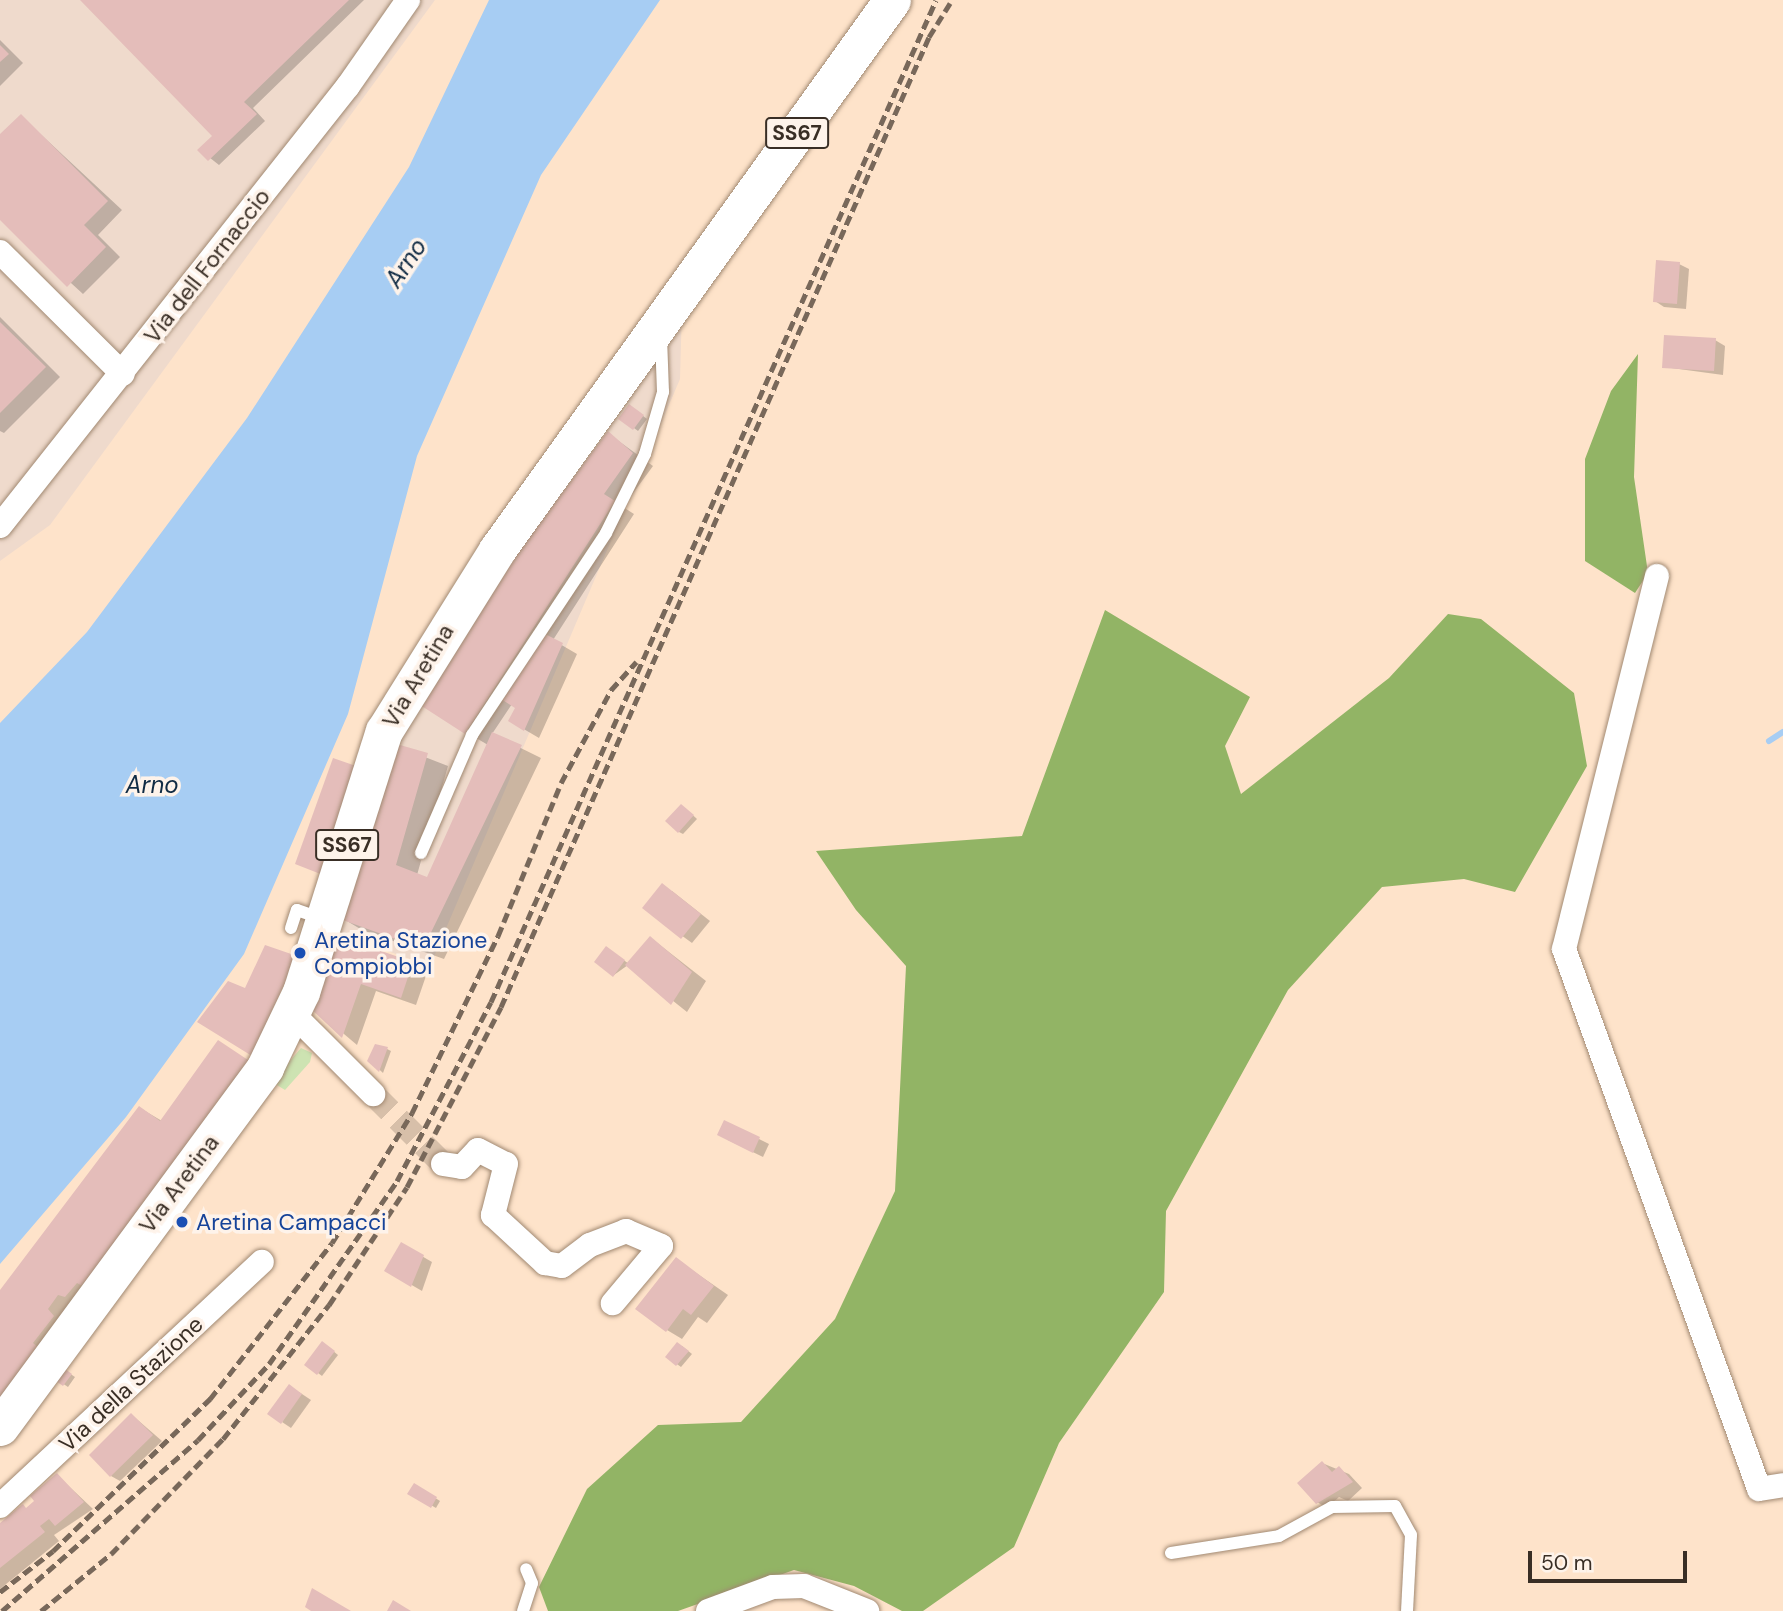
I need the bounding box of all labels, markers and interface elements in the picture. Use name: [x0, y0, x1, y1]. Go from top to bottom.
road number: SS67: [764, 116, 830, 150]
street label: Via dell Fornaccio: [138, 183, 276, 349]
water label: Arno: [379, 233, 433, 293]
street label: Via Aretina: [376, 619, 460, 733]
water label: Arno: [126, 771, 178, 799]
road number: SS67: [314, 828, 380, 862]
place label: Aretina Stazione Compiobbi: [314, 926, 487, 980]
marker: Aretina Stazione Compiobbi: [292, 945, 308, 961]
street label: Via Aretina: [133, 1129, 225, 1239]
place label: Aretina Campacci: [196, 1208, 387, 1236]
marker: Aretina Campacci: [174, 1214, 190, 1230]
street label: Via della Stazione: [53, 1310, 209, 1458]
scale bar: [1531, 1538, 1690, 1582]
text: 50 m: [1541, 1549, 1592, 1577]

